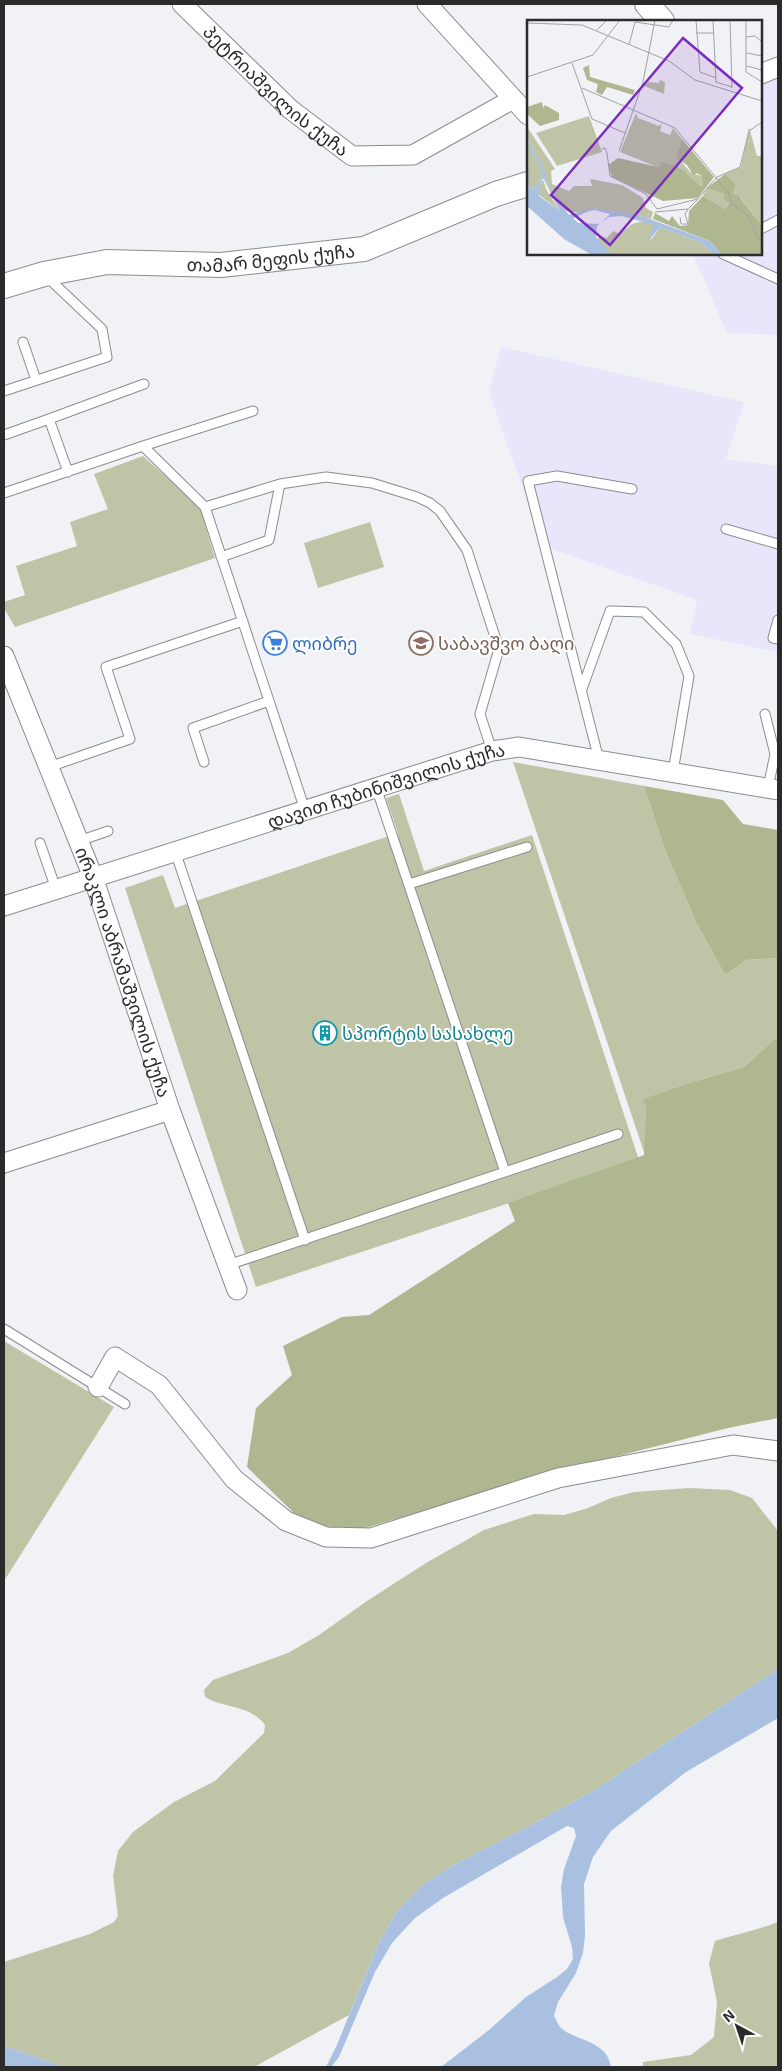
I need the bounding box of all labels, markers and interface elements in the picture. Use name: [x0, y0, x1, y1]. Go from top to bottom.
street label: პეტრიაშვილის ქუჩა: [199, 20, 353, 161]
inset map: [527, 20, 762, 255]
street label: თამარ მეფის ქუჩა: [186, 239, 356, 276]
supermarket icon: ლიბრე: [262, 630, 288, 656]
school or university icon: საბავშვო ბაღი: [408, 630, 434, 656]
place label: ლიბრე: [292, 632, 358, 655]
place label: საბავშვო ბაღი: [438, 632, 574, 655]
street label: დავით ჩუბინიშვილის ქუჩა: [265, 738, 506, 834]
street label: ირაკლი აბრამაშვილის ქუჩა: [71, 844, 176, 1100]
building icon: სპორტის სასახლე: [312, 1020, 338, 1046]
place label: სპორტის სასახლე: [342, 1022, 514, 1045]
north arrow: [712, 2001, 762, 2051]
text: N: [719, 2006, 738, 2025]

